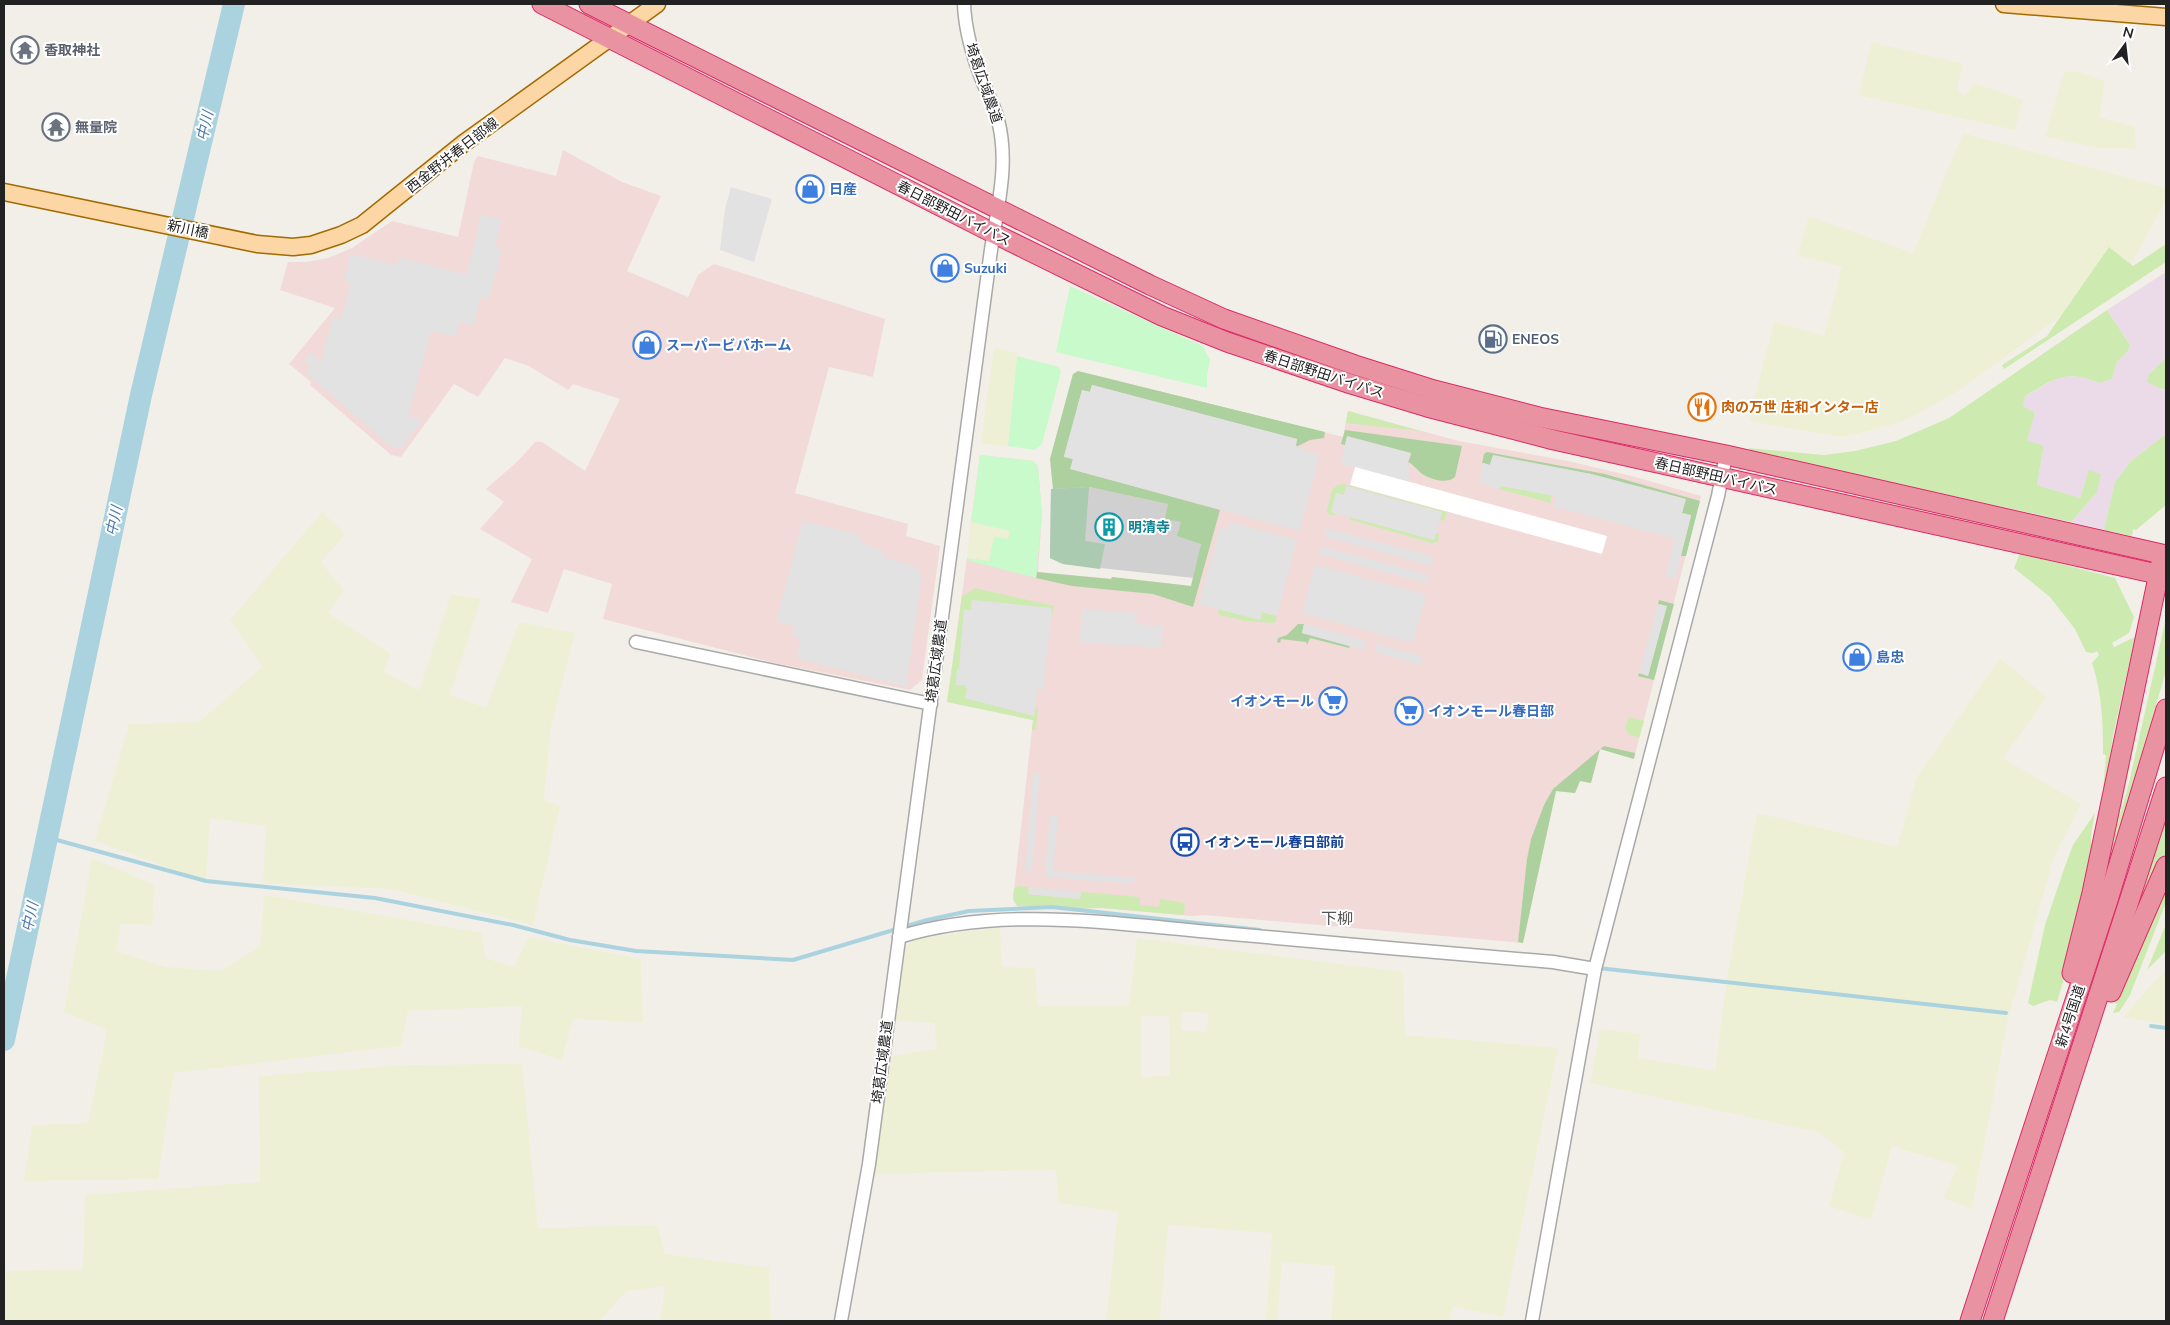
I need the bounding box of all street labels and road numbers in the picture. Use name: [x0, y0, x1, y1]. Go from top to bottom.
street label: 埼葛広域農道: [961, 40, 1006, 126]
street label: 西金野井春日部線: [402, 113, 502, 197]
street label: 春日部野田バイパス: [893, 176, 1014, 250]
street label: 新川橋: [165, 216, 210, 243]
street label: 春日部野田バイパス: [1261, 346, 1387, 403]
street label: 春日部野田バイパス: [1652, 453, 1779, 500]
street label: 埼葛広域農道: [922, 618, 951, 704]
street label: 新4号国道: [2051, 983, 2089, 1050]
street label: 埼葛広域農道: [868, 1019, 897, 1105]

